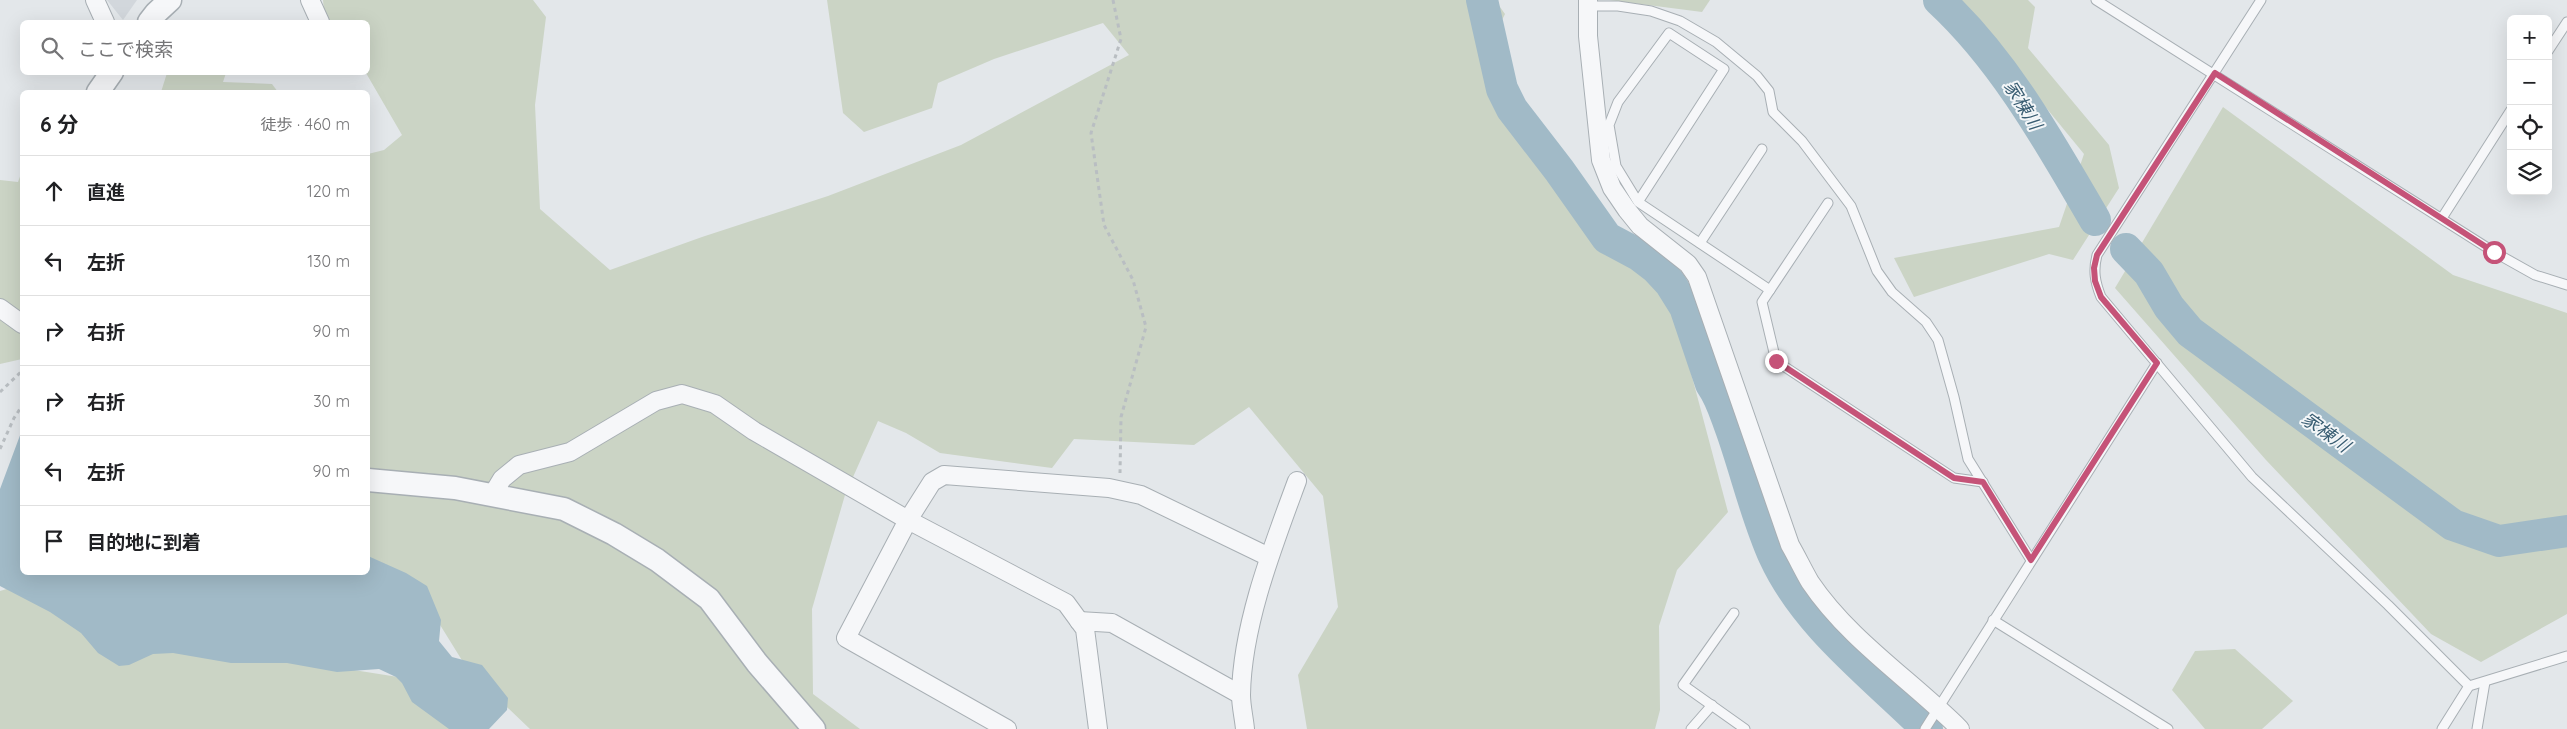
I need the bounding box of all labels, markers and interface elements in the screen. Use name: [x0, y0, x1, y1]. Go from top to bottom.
map controls: [2507, 15, 2552, 195]
button: +: [2507, 15, 2552, 60]
search box: [20, 20, 370, 75]
icon: search: [38, 34, 66, 62]
text: ここで検索: [78, 37, 173, 61]
button: −: [2507, 60, 2552, 105]
water label: 家棟川: [1999, 76, 2048, 136]
button: locate: [2507, 105, 2552, 150]
text: 6 分: [40, 111, 79, 137]
text: 徒歩 · 460 m: [261, 114, 350, 134]
button: layers: [2507, 150, 2552, 195]
icon: ahead: [40, 177, 68, 205]
text: 直進: [87, 180, 125, 204]
text: 120 m: [307, 181, 350, 201]
route start: [2483, 241, 2506, 264]
icon: left: [40, 247, 68, 275]
text: 左折: [87, 250, 125, 274]
text: 130 m: [307, 251, 350, 271]
icon: right: [40, 317, 68, 345]
text: 右折: [87, 320, 125, 344]
text: 90 m: [313, 321, 350, 341]
route end: [1765, 350, 1788, 373]
icon: right: [40, 387, 68, 415]
text: 右折: [87, 390, 125, 414]
text: 30 m: [313, 391, 350, 411]
water label: 家棟川: [2297, 407, 2356, 458]
icon: left: [40, 457, 68, 485]
text: 左折: [87, 460, 125, 484]
text: 90 m: [313, 461, 350, 481]
icon: arrive: [40, 527, 68, 555]
text: 目的地に到着: [87, 530, 201, 554]

